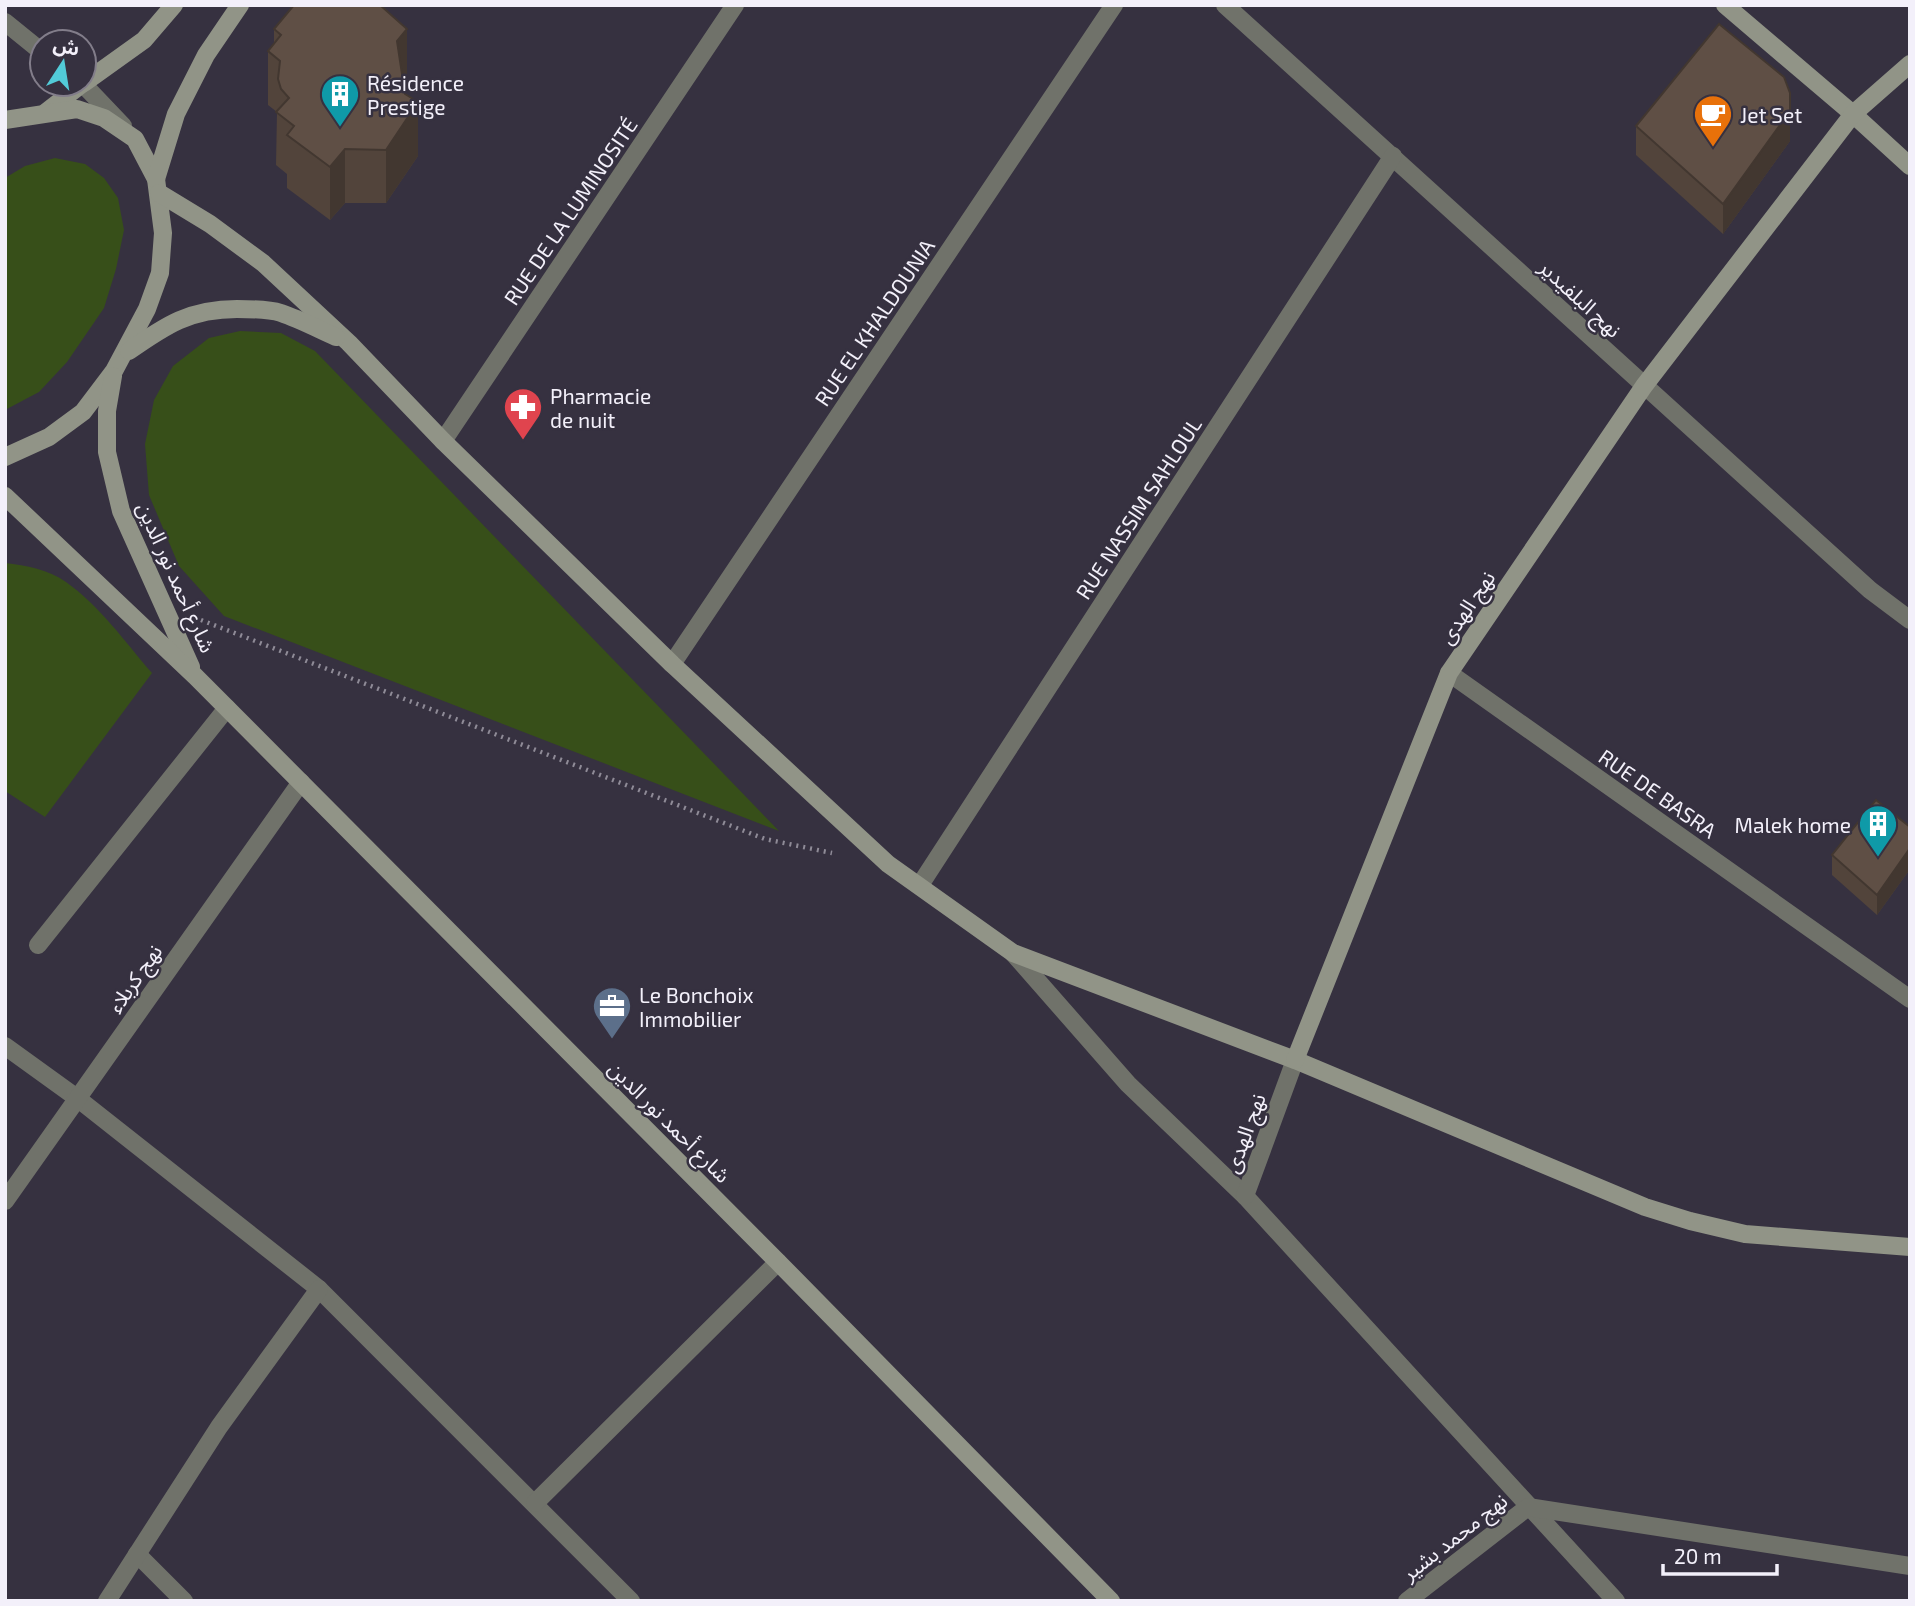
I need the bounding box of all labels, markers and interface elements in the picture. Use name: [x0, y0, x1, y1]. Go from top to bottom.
north arrow: [28, 28, 98, 98]
text: ش: [52, 32, 82, 60]
place label: Résidence Prestige: [367, 70, 464, 119]
building icon: Résidence Prestige: [319, 73, 361, 128]
cafe icon: Jet Set: [1692, 93, 1734, 148]
place label: Jet Set: [1740, 102, 1802, 127]
street label: RUE DE LA LUMINOSITÉ: [498, 113, 642, 309]
street label: RUE EL KHALDOUNIA: [809, 234, 939, 410]
street label: نهج البلفيدير: [1532, 253, 1627, 345]
place label: Pharmacie de nuit: [550, 383, 651, 432]
pharmacy icon: Pharmacie de nuit: [502, 386, 544, 441]
street label: RUE NASSIM SAHLOUL: [1070, 412, 1206, 604]
street label: شارع أحمد نور الدين: [129, 498, 221, 658]
street label: نهج الهدى: [1432, 566, 1503, 651]
street label: RUE DE BASRA: [1594, 743, 1722, 843]
building icon: Malek home: [1857, 803, 1899, 858]
place label: Malek home: [1735, 812, 1851, 837]
street label: نهج كربلاء: [101, 939, 170, 1019]
place label: Le Bonchoix Immobilier: [639, 982, 754, 1031]
office icon: Le Bonchoix Immobilier: [591, 985, 633, 1040]
street label: شارع أحمد نور الدين: [601, 1055, 736, 1190]
street label: نهج الهدى: [1218, 1090, 1274, 1178]
street label: نهج محمد بشير: [1396, 1487, 1514, 1589]
scale bar: [1663, 1532, 1777, 1576]
text: 20 m: [1674, 1543, 1722, 1568]

